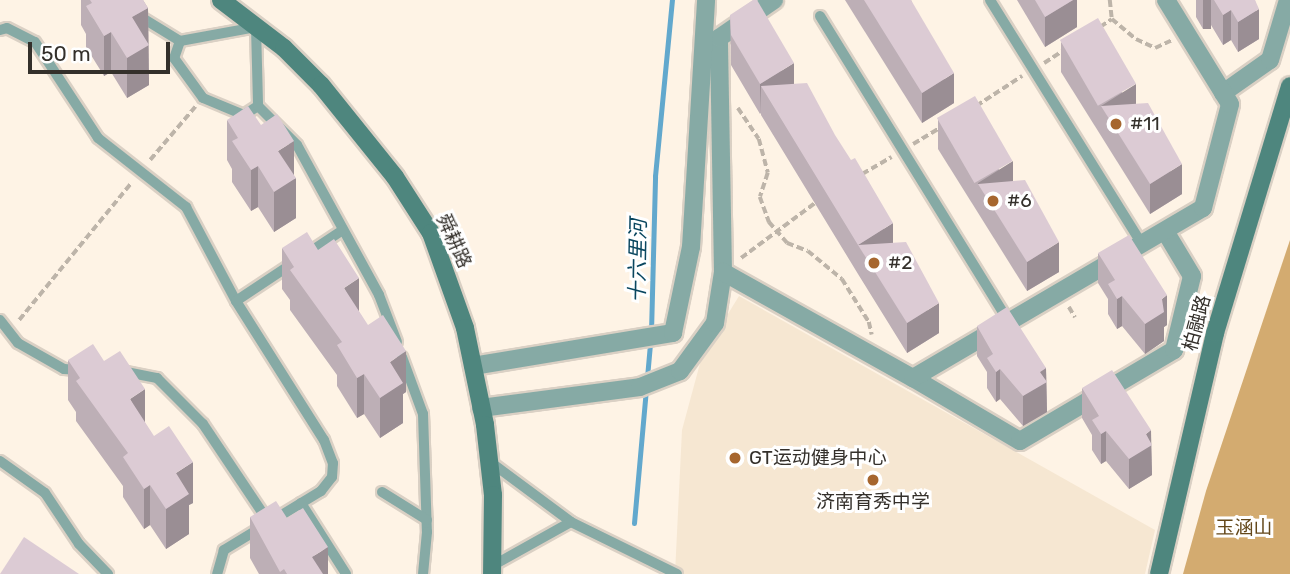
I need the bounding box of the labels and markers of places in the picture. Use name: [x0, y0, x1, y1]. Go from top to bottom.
place label: #11: [1130, 113, 1160, 135]
marker: #11: [1108, 116, 1124, 132]
place label: #6: [1007, 190, 1032, 212]
marker: #6: [985, 193, 1001, 209]
place label: #2: [888, 252, 912, 274]
marker: #2: [866, 255, 882, 271]
place label: GT运动健身中心: [749, 447, 887, 469]
marker: GT运动健身中心: [727, 450, 743, 466]
marker: 济南育秀中学: [865, 472, 881, 488]
place label: 济南育秀中学: [816, 491, 930, 513]

